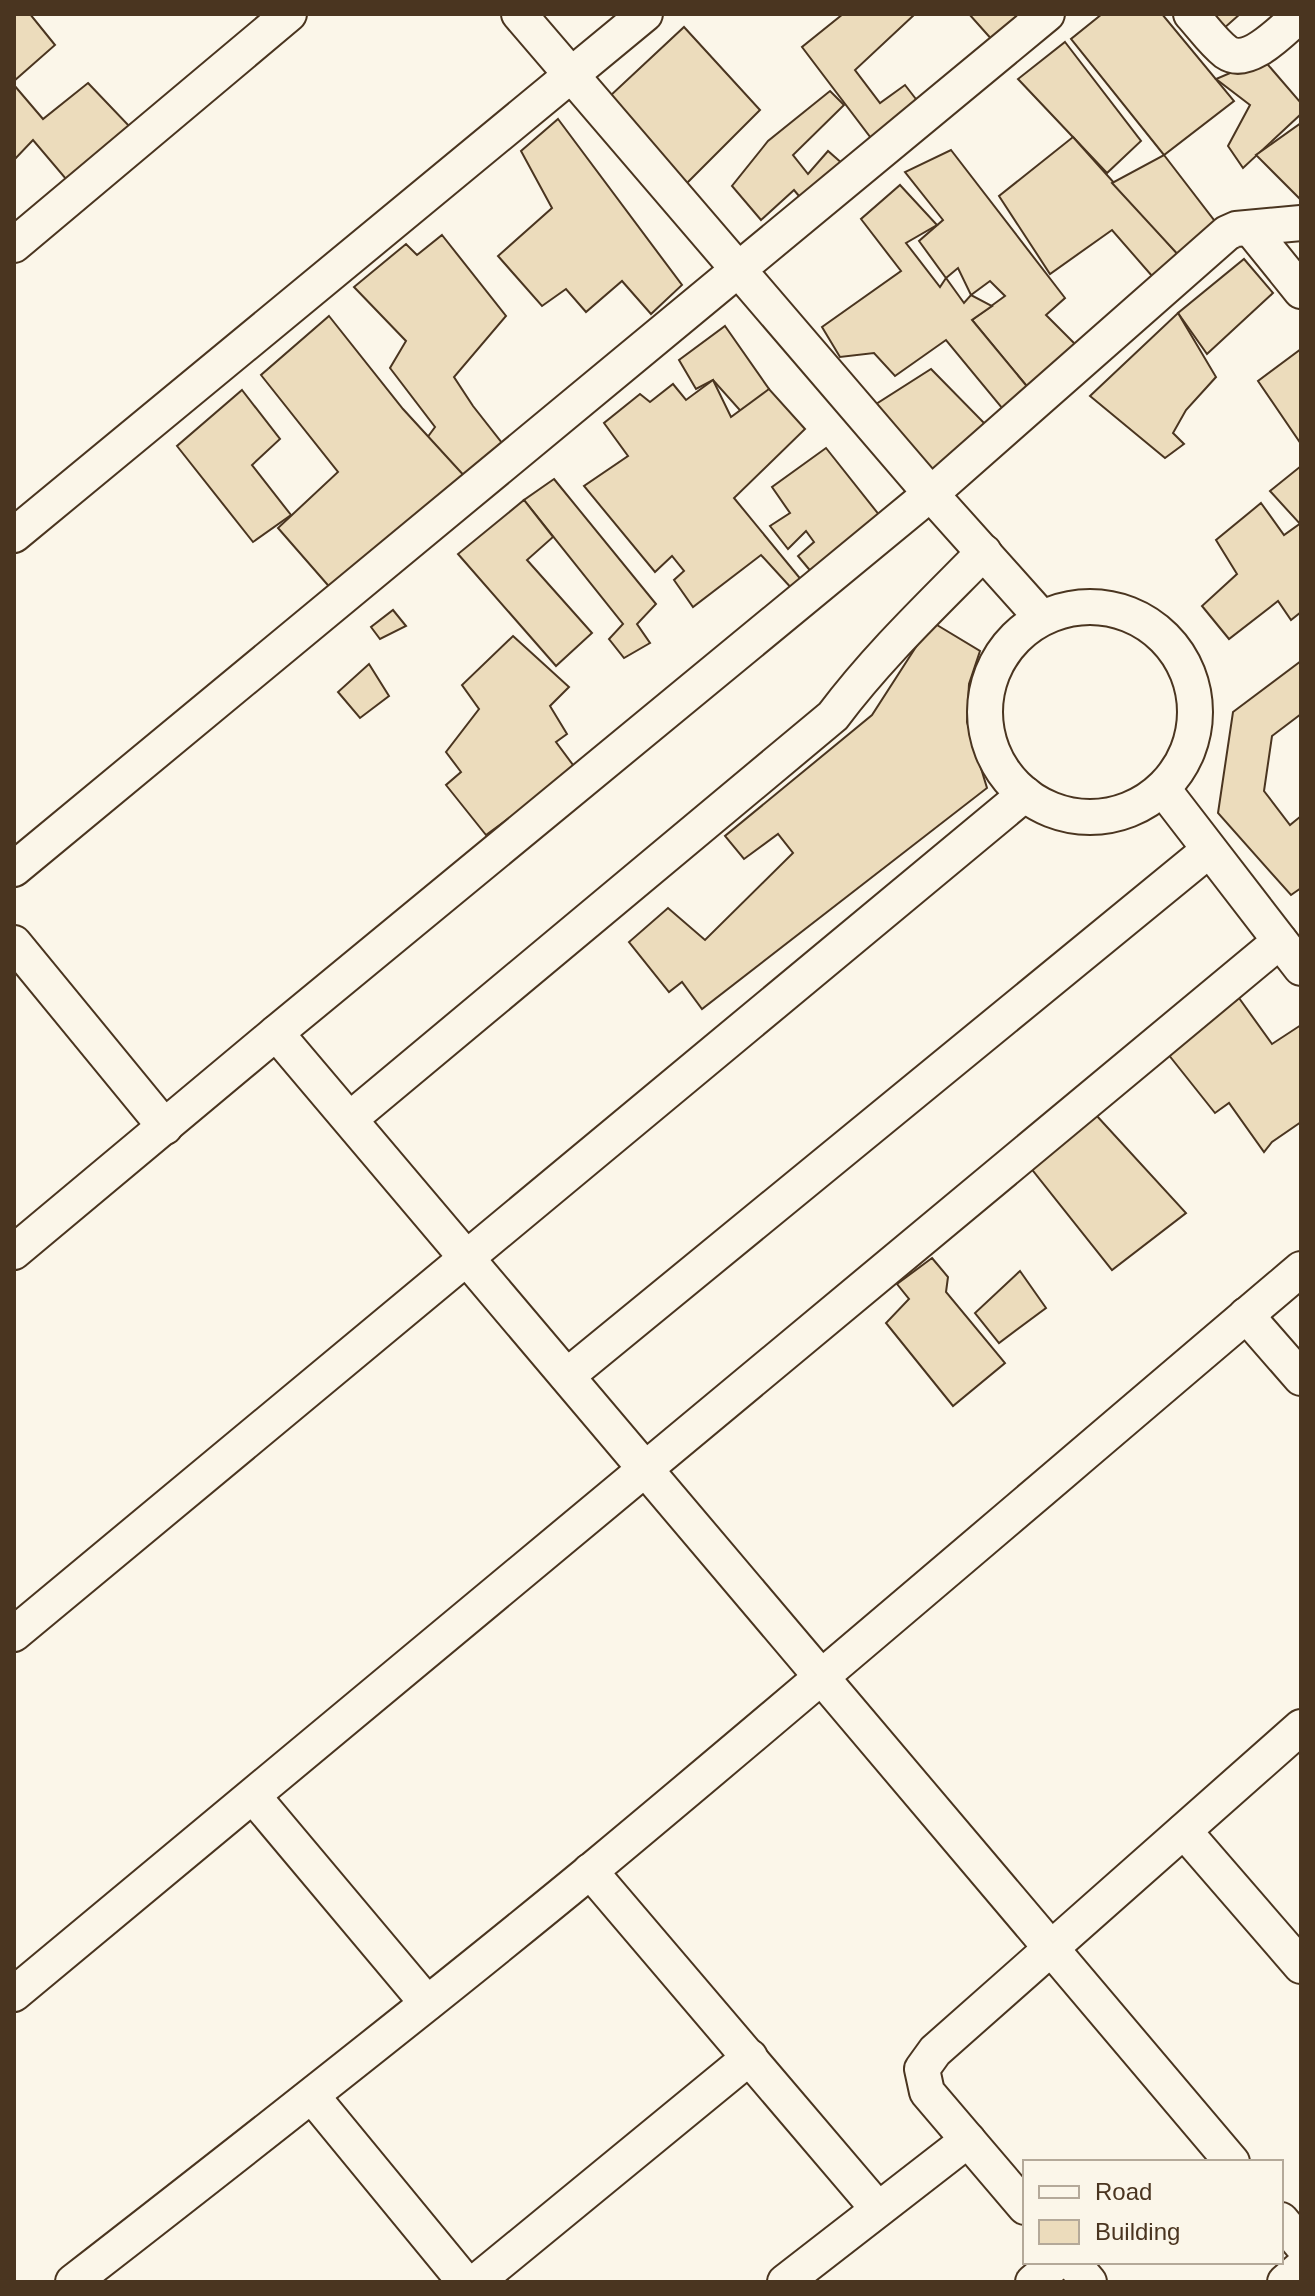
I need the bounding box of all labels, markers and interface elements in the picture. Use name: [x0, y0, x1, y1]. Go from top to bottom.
legend: [1023, 2160, 1283, 2264]
text: Road: [1095, 2178, 1152, 2205]
text: Building: [1095, 2218, 1180, 2245]

